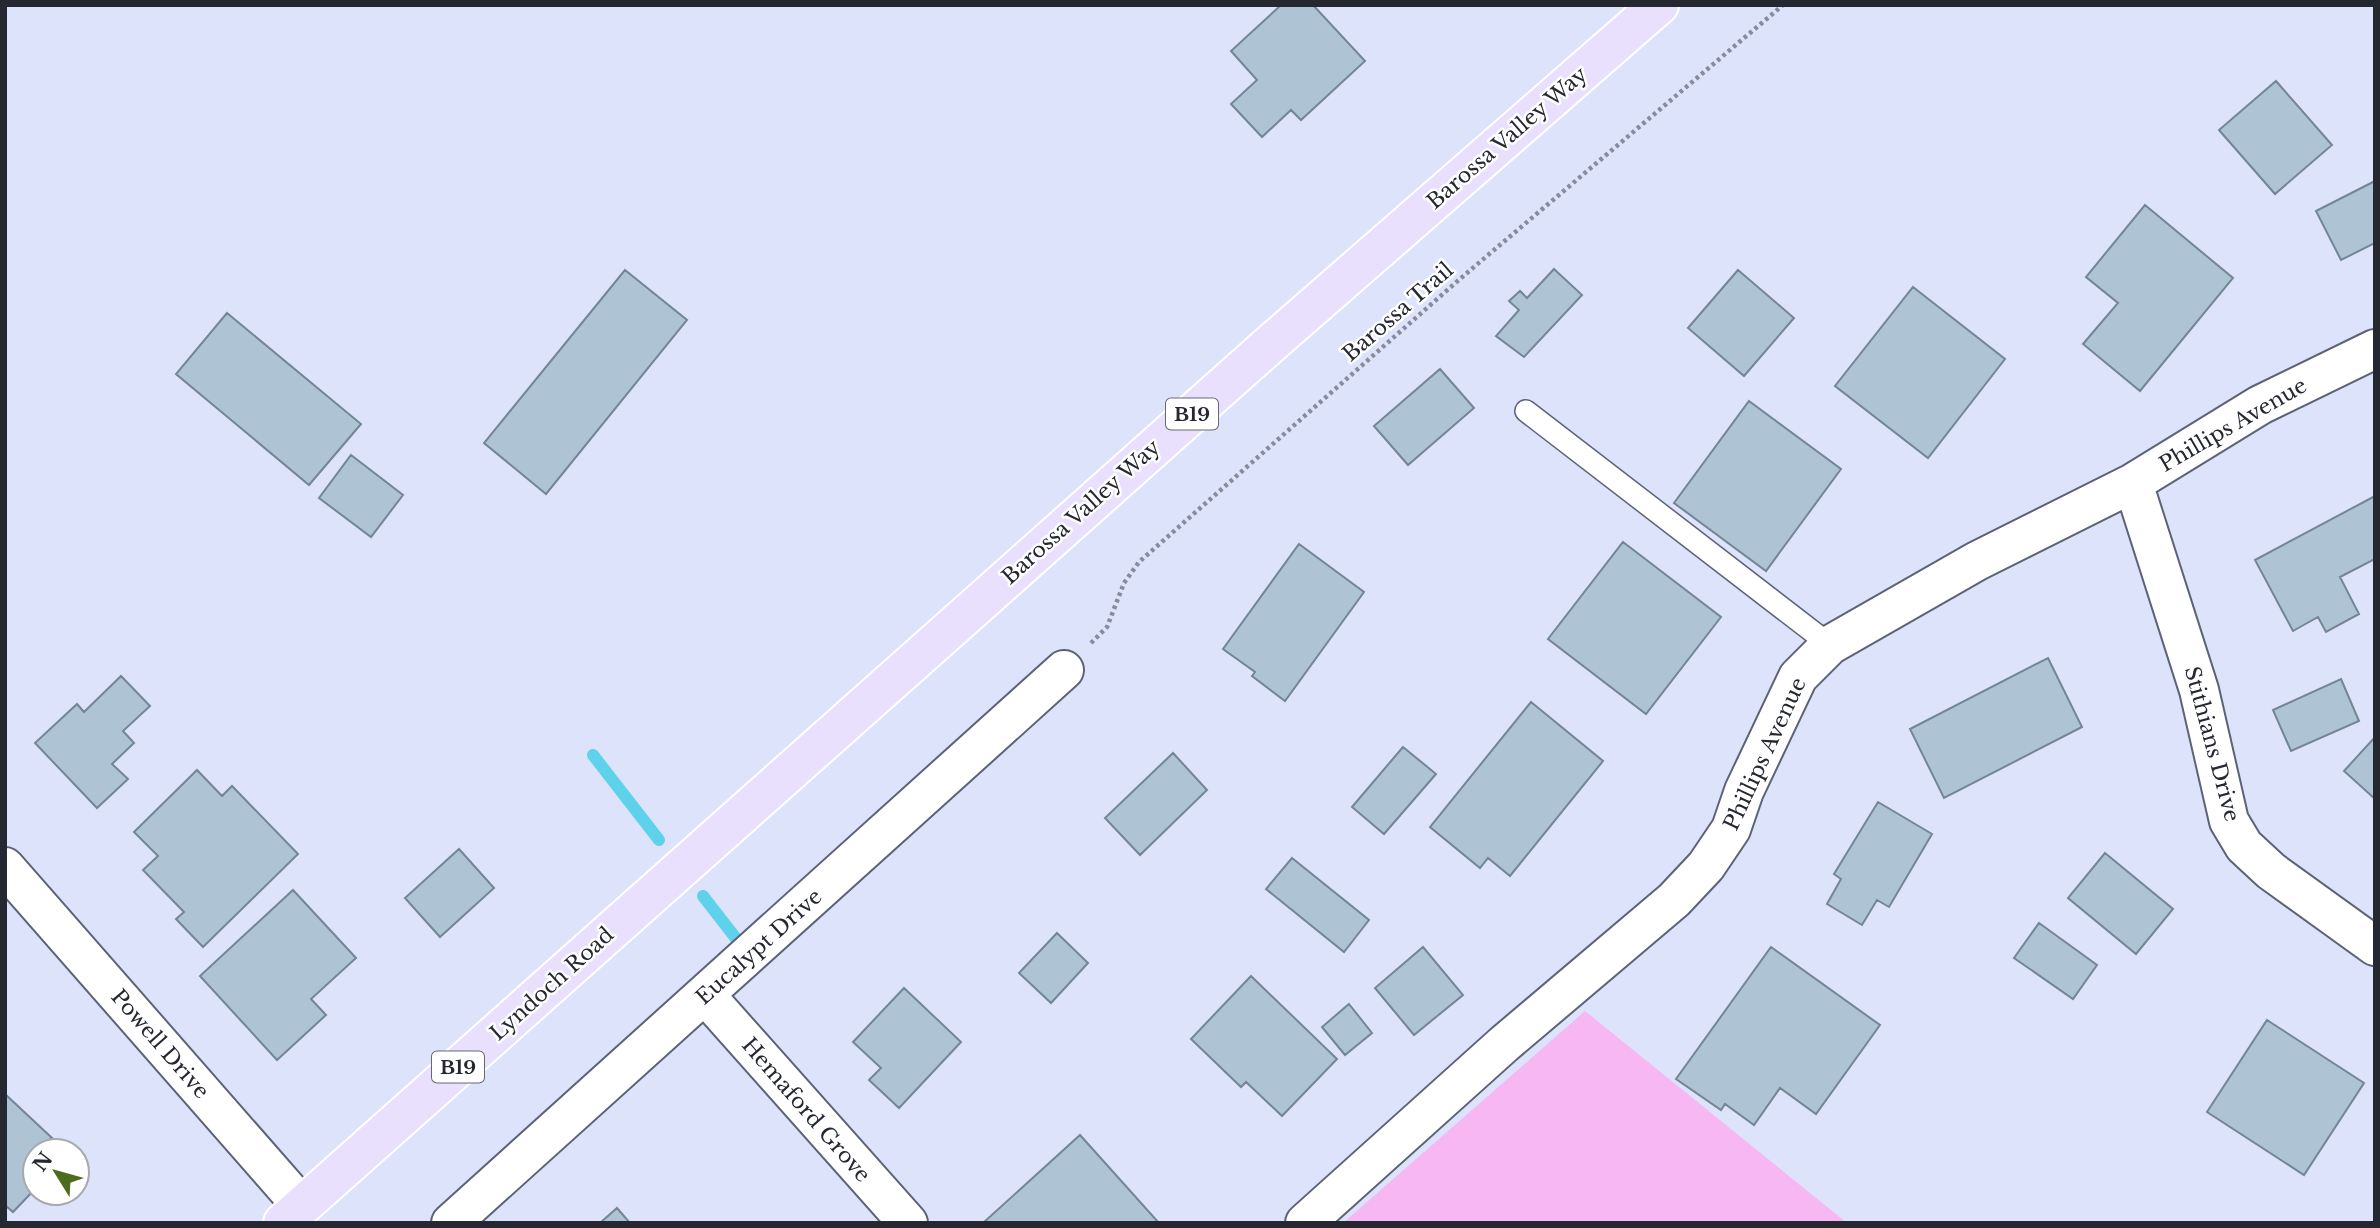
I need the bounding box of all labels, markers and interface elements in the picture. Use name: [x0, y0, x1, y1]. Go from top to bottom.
street label: Barossa Valley Way: [1422, 61, 1593, 215]
street label: Barossa Trail: [1337, 257, 1459, 367]
street label: Phillips Avenue: [2155, 372, 2311, 478]
road number: B19: [1166, 398, 1218, 430]
street label: Barossa Valley Way: [997, 434, 1166, 590]
street label: Stithians Drive: [2179, 663, 2245, 825]
street label: Phillips Avenue: [1718, 673, 1812, 835]
street label: Eucalypt Drive: [691, 884, 827, 1010]
street label: Lyndoch Road: [485, 922, 619, 1046]
street label: Powell Drive: [105, 984, 215, 1104]
street label: Hemaford Grove: [736, 1032, 876, 1188]
road number: B19: [432, 1051, 484, 1082]
north arrow: [21, 1137, 91, 1207]
text: N: [28, 1148, 57, 1176]

